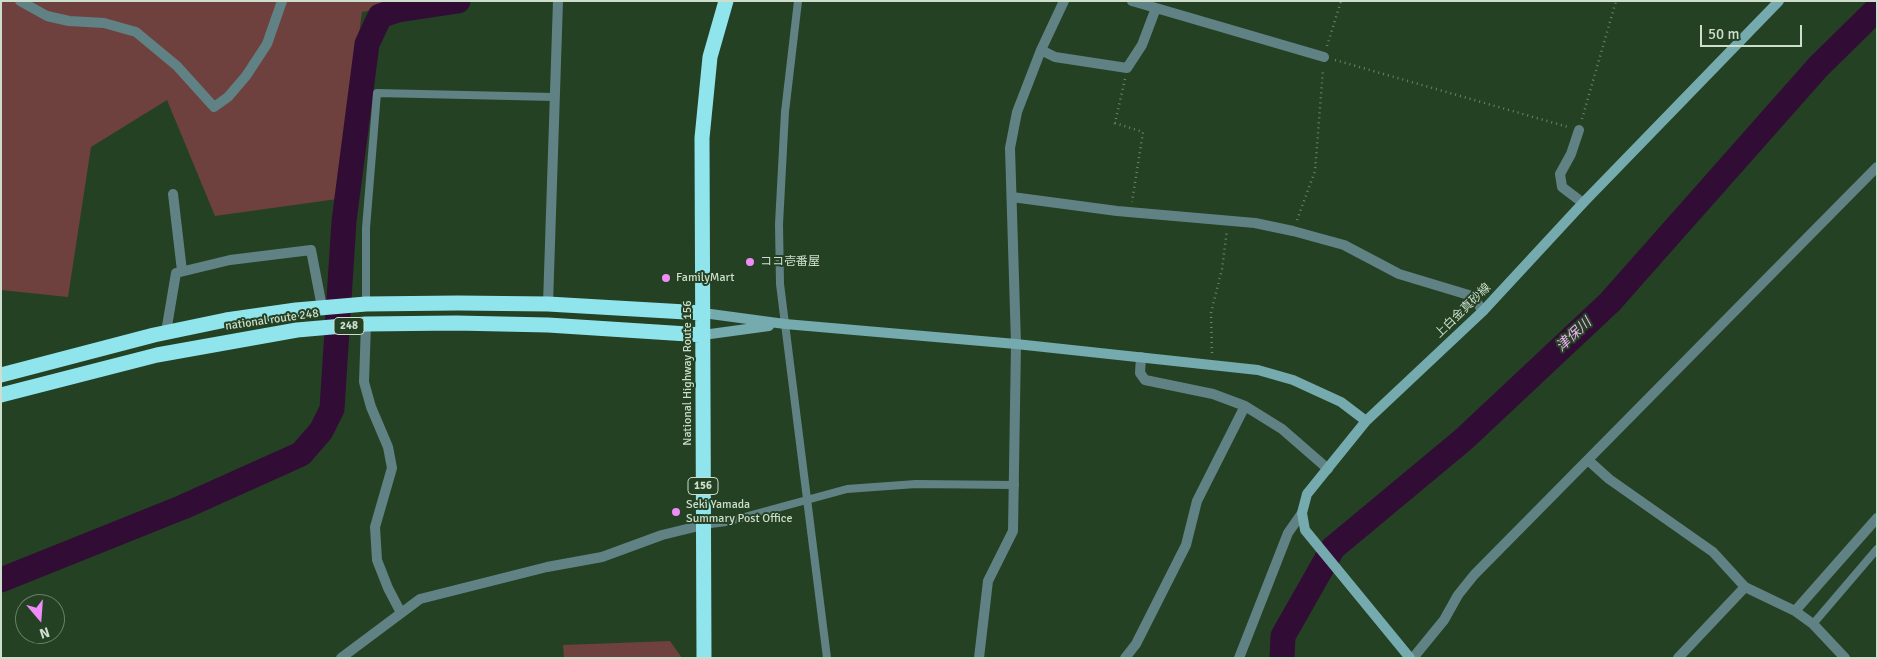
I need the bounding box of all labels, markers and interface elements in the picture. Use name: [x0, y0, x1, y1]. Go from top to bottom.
scale bar: [1703, 15, 1806, 47]
text: 50 m: [1708, 25, 1739, 43]
place label: ココ壱番屋: [760, 255, 820, 269]
marker: ココ壱番屋: [744, 256, 756, 268]
place label: FamilyMart: [676, 271, 734, 285]
marker: FamilyMart: [660, 272, 672, 284]
street label: 上白金真砂線: [1432, 281, 1494, 341]
street label: National Highway Route 156: [681, 300, 695, 446]
street label: national route 248: [224, 306, 320, 334]
water label: 津保川: [1553, 315, 1595, 355]
road number: 248: [334, 318, 364, 334]
road number: 156: [688, 478, 718, 494]
place label: Seki Yamada Summary Post Office: [686, 498, 792, 526]
marker: Seki Yamada Summary Post Office: [670, 506, 682, 518]
north arrow: [15, 594, 65, 644]
text: N: [37, 623, 52, 642]

